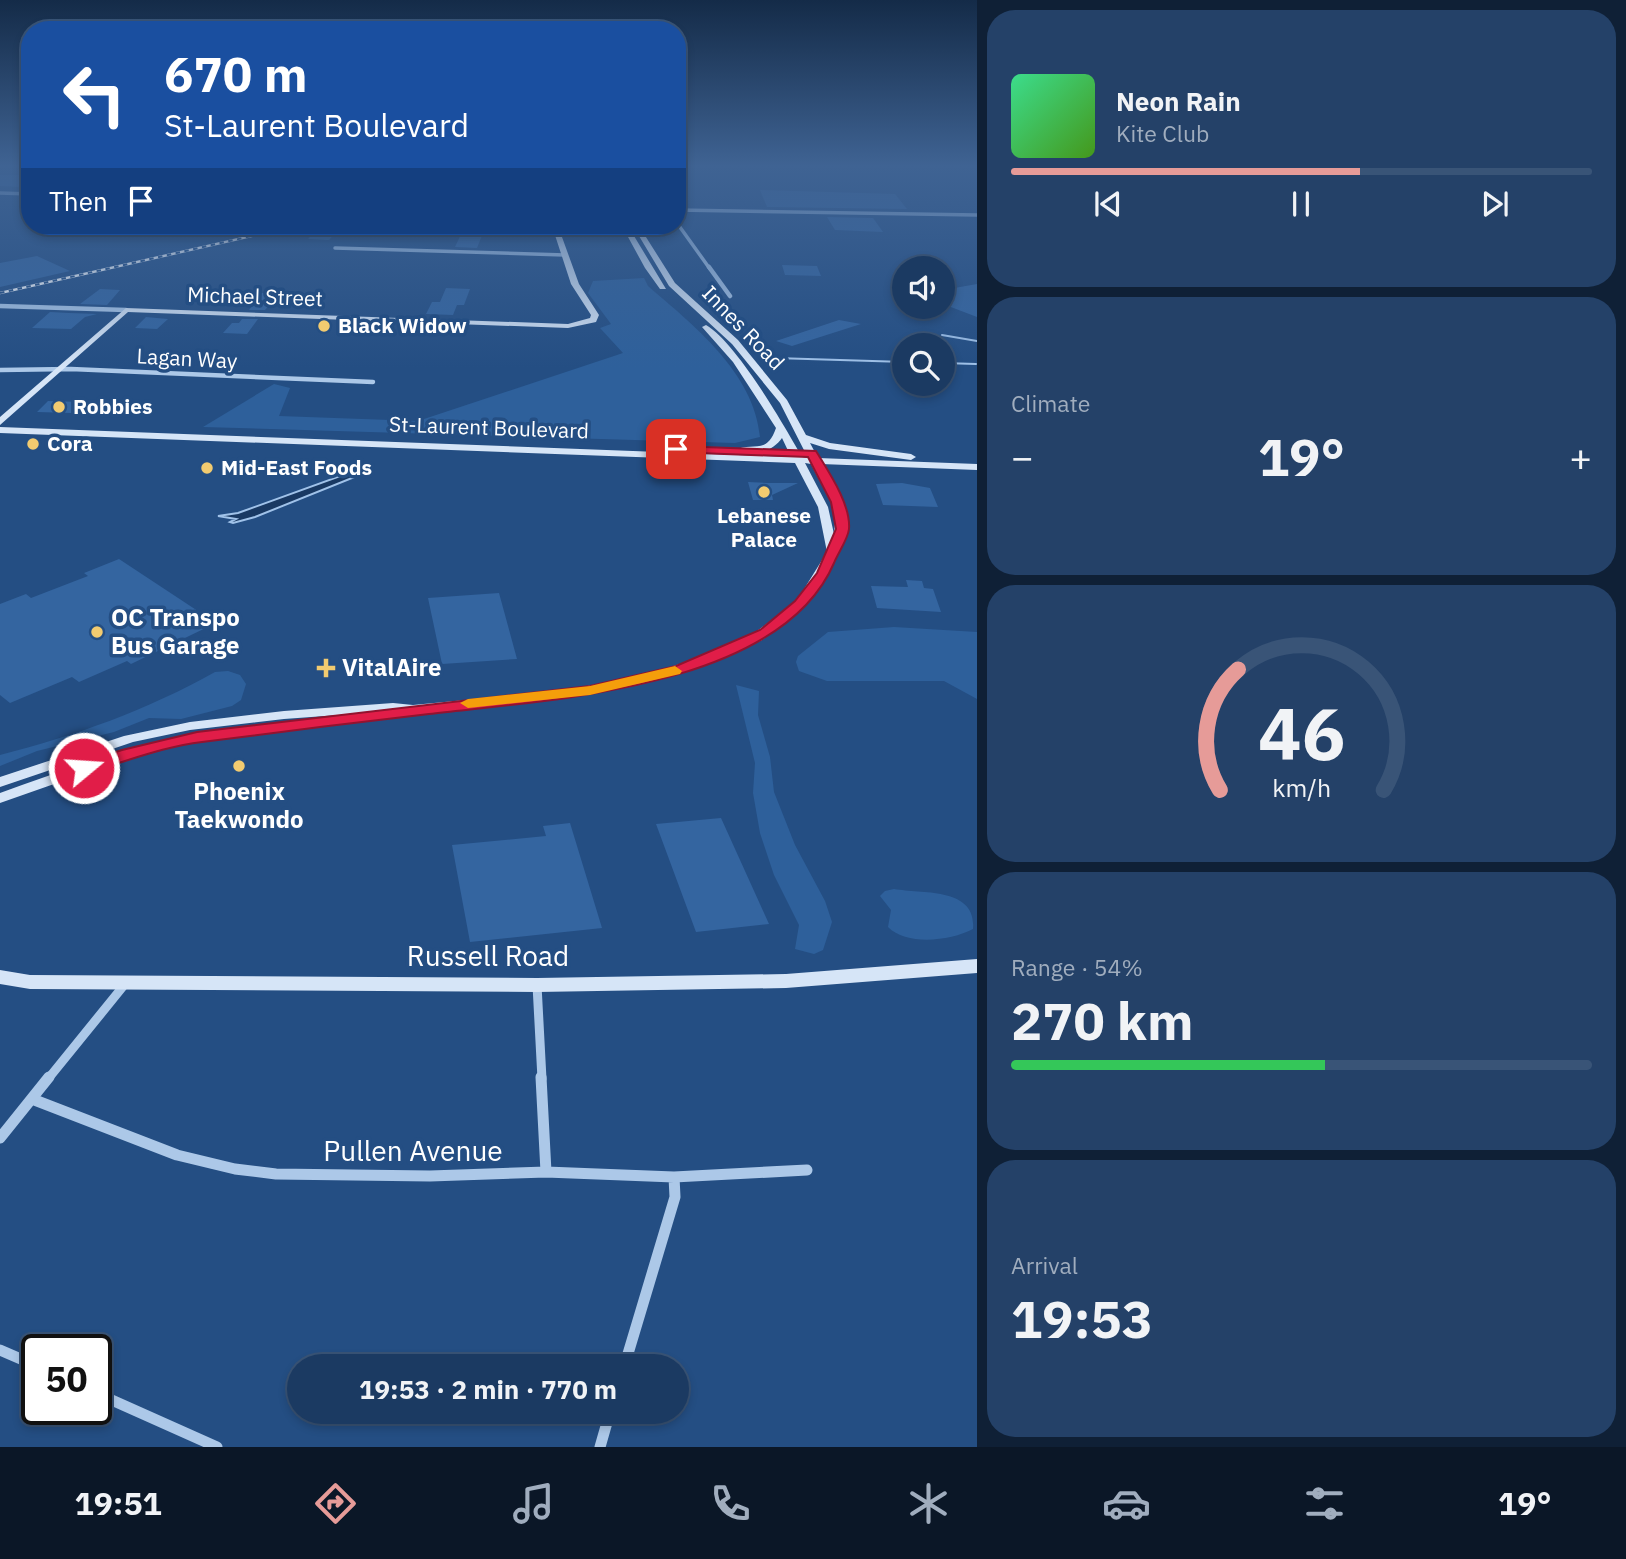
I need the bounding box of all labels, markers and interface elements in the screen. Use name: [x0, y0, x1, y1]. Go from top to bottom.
text: 670 m: [164, 42, 308, 105]
icon: left: [49, 49, 140, 140]
text: Neon Rain: [1116, 84, 1241, 118]
text: St-Laurent Boulevard: [164, 104, 469, 146]
text: Kite Club: [1116, 118, 1209, 148]
icon: arrive: [122, 182, 160, 220]
text: Then: [49, 184, 108, 218]
icon: previous: [1089, 185, 1127, 223]
icon: pause: [1282, 185, 1320, 223]
icon: next: [1476, 185, 1514, 223]
map controls: [892, 256, 955, 396]
button: sound: [892, 256, 955, 319]
street label: Innes Road: [696, 279, 791, 376]
street label: Michael Street: [187, 280, 323, 312]
place label: Black Widow: [338, 311, 467, 339]
marker: Black Widow: [316, 318, 332, 334]
button: search: [892, 333, 955, 396]
street label: Lagan Way: [136, 341, 239, 375]
text: Climate: [1011, 388, 1090, 418]
place label: Robbies: [73, 392, 153, 420]
marker: Robbies: [51, 399, 67, 415]
street label: St-Laurent Boulevard: [389, 410, 590, 444]
pin: [646, 419, 706, 479]
text: 19°: [1258, 423, 1345, 490]
place label: Cora: [47, 429, 93, 457]
icon: arrive: [657, 430, 695, 468]
text: −: [1011, 432, 1034, 481]
text: +: [1569, 432, 1592, 481]
marker: Cora: [25, 436, 41, 452]
place label: Mid-East Foods: [221, 453, 372, 481]
marker: Mid-East Foods: [199, 460, 215, 476]
marker: Lebanese Palace: [756, 484, 772, 500]
place label: Lebanese Palace: [717, 501, 811, 553]
place label: OC Transpo Bus Garage: [111, 601, 240, 661]
marker: OC Transpo Bus Garage: [89, 624, 105, 640]
place label: VitalAire: [342, 651, 442, 683]
marker: VitalAire: [316, 658, 336, 678]
text: 46: [1258, 685, 1345, 780]
position arrow: [47, 731, 121, 805]
marker: Phoenix Taekwondo: [231, 758, 247, 774]
text: km/h: [1272, 770, 1331, 803]
place label: Phoenix Taekwondo: [174, 775, 304, 835]
street label: Russell Road: [407, 937, 569, 974]
text: Range · 54%: [1011, 952, 1143, 982]
text: 270 km: [1011, 987, 1193, 1054]
street label: Pullen Avenue: [323, 1132, 503, 1169]
text: Arrival: [1011, 1250, 1078, 1280]
text: 19:53: [1011, 1285, 1153, 1352]
speed limit sign: 50: [21, 1334, 112, 1425]
text: 19:53 · 2 min · 770 m: [359, 1372, 617, 1406]
icon: directions: [311, 1479, 360, 1528]
icon: music: [509, 1479, 558, 1528]
icon: phone: [706, 1479, 755, 1528]
icon: climate: [904, 1479, 953, 1528]
icon: car: [1102, 1479, 1151, 1528]
icon: filters: [1300, 1479, 1349, 1528]
text: 19:51: [74, 1482, 162, 1524]
text: 19°: [1498, 1482, 1552, 1524]

